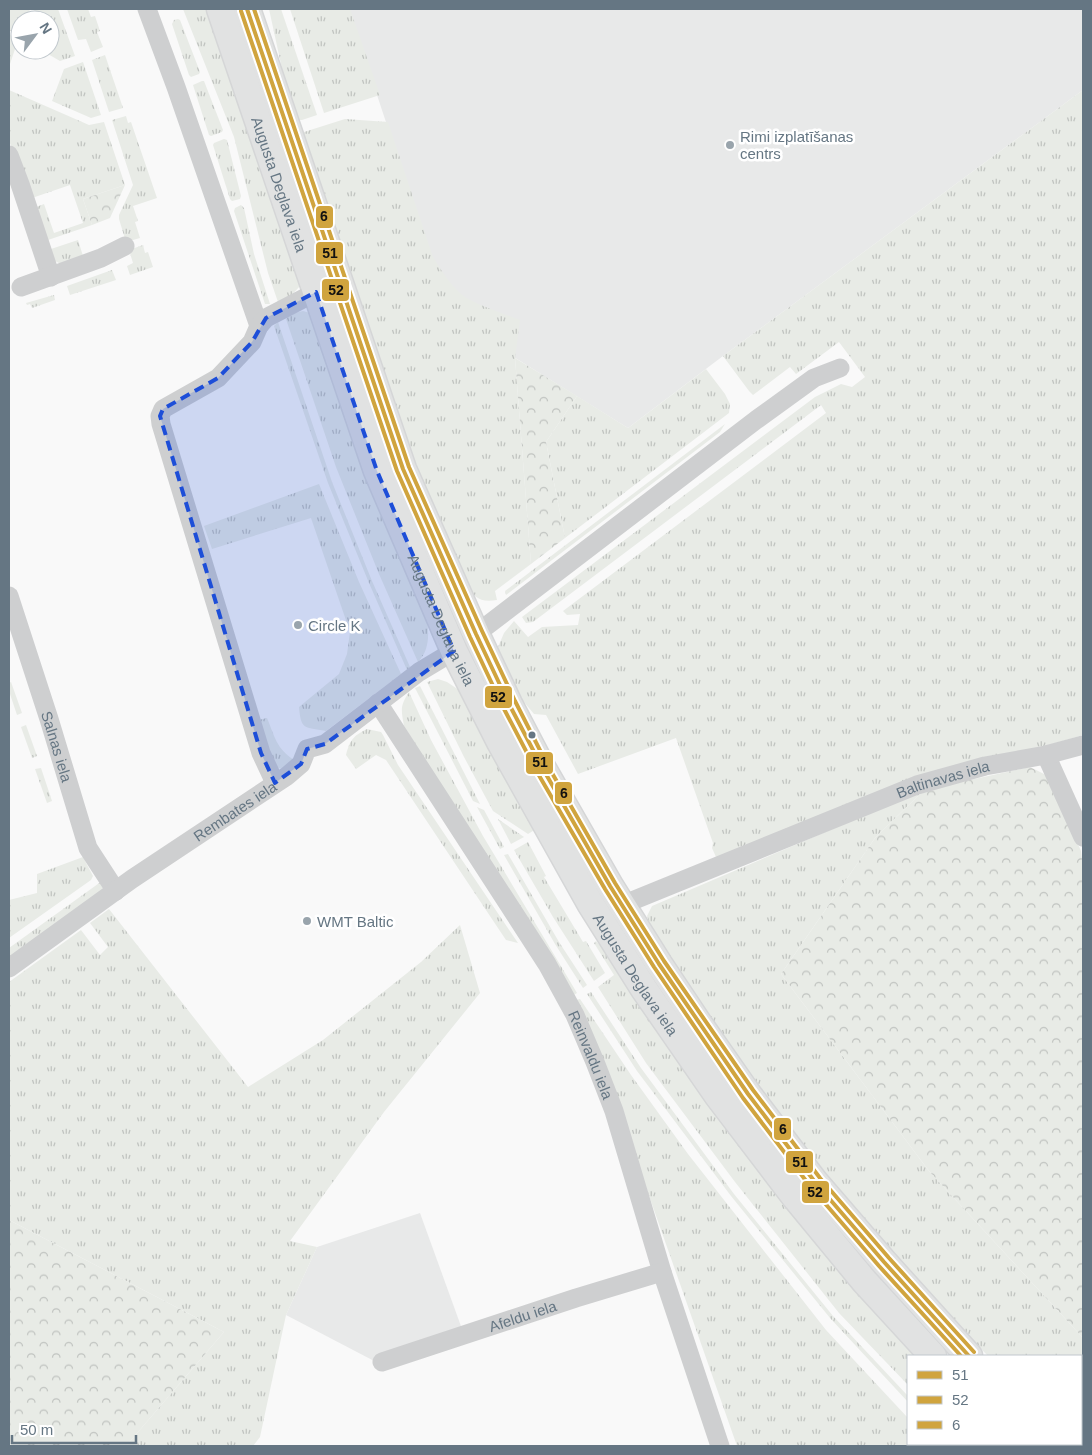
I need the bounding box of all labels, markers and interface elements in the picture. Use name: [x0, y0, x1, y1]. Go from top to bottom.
north arrow: [10, 10, 60, 60]
text: N: [37, 20, 55, 37]
street label: Augusta Deglava iela: [249, 114, 311, 255]
place label: Rimi izplatīšanas centrs: [740, 128, 853, 162]
marker: Rimi izplatīšanas centrs: [724, 139, 736, 151]
line badge: 6: [315, 205, 334, 229]
text: 6: [320, 208, 328, 224]
line badge: 51: [315, 241, 344, 265]
text: 51: [322, 245, 338, 261]
line badge: 52: [321, 278, 350, 302]
text: 52: [328, 282, 344, 298]
street label: Augusta Deglava iela: [405, 551, 479, 689]
place label: Circle K: [308, 617, 361, 634]
marker: Circle K: [292, 619, 304, 631]
line badge: 52: [484, 685, 513, 709]
text: 52: [490, 689, 506, 705]
street label: Salnas iela: [38, 709, 76, 785]
unlabelled marker: [527, 730, 537, 740]
line badge: 51: [525, 751, 554, 775]
text: 51: [532, 754, 548, 770]
street label: Baltinavas iela: [894, 757, 991, 801]
street label: Rembates iela: [190, 777, 280, 844]
line badge: 6: [554, 781, 573, 805]
text: 6: [560, 785, 568, 801]
street label: Augusta Deglava iela: [590, 910, 682, 1039]
place label: WMT Baltic: [317, 913, 394, 930]
marker: WMT Baltic: [301, 915, 313, 927]
street label: Reinvaldu iela: [566, 1008, 617, 1102]
line badge: 6: [773, 1117, 792, 1141]
text: 6: [779, 1121, 787, 1137]
line badge: 51: [785, 1150, 814, 1174]
text: 51: [792, 1154, 808, 1170]
line badge: 52: [801, 1180, 830, 1204]
text: 52: [807, 1184, 823, 1200]
street label: Afeldu iela: [487, 1296, 559, 1335]
legend: [907, 1355, 1082, 1445]
text: 51: [952, 1366, 969, 1383]
text: 52: [952, 1391, 969, 1408]
scale bar: [12, 1412, 136, 1444]
text: 6: [952, 1416, 960, 1433]
text: 50 m: [20, 1421, 53, 1438]

